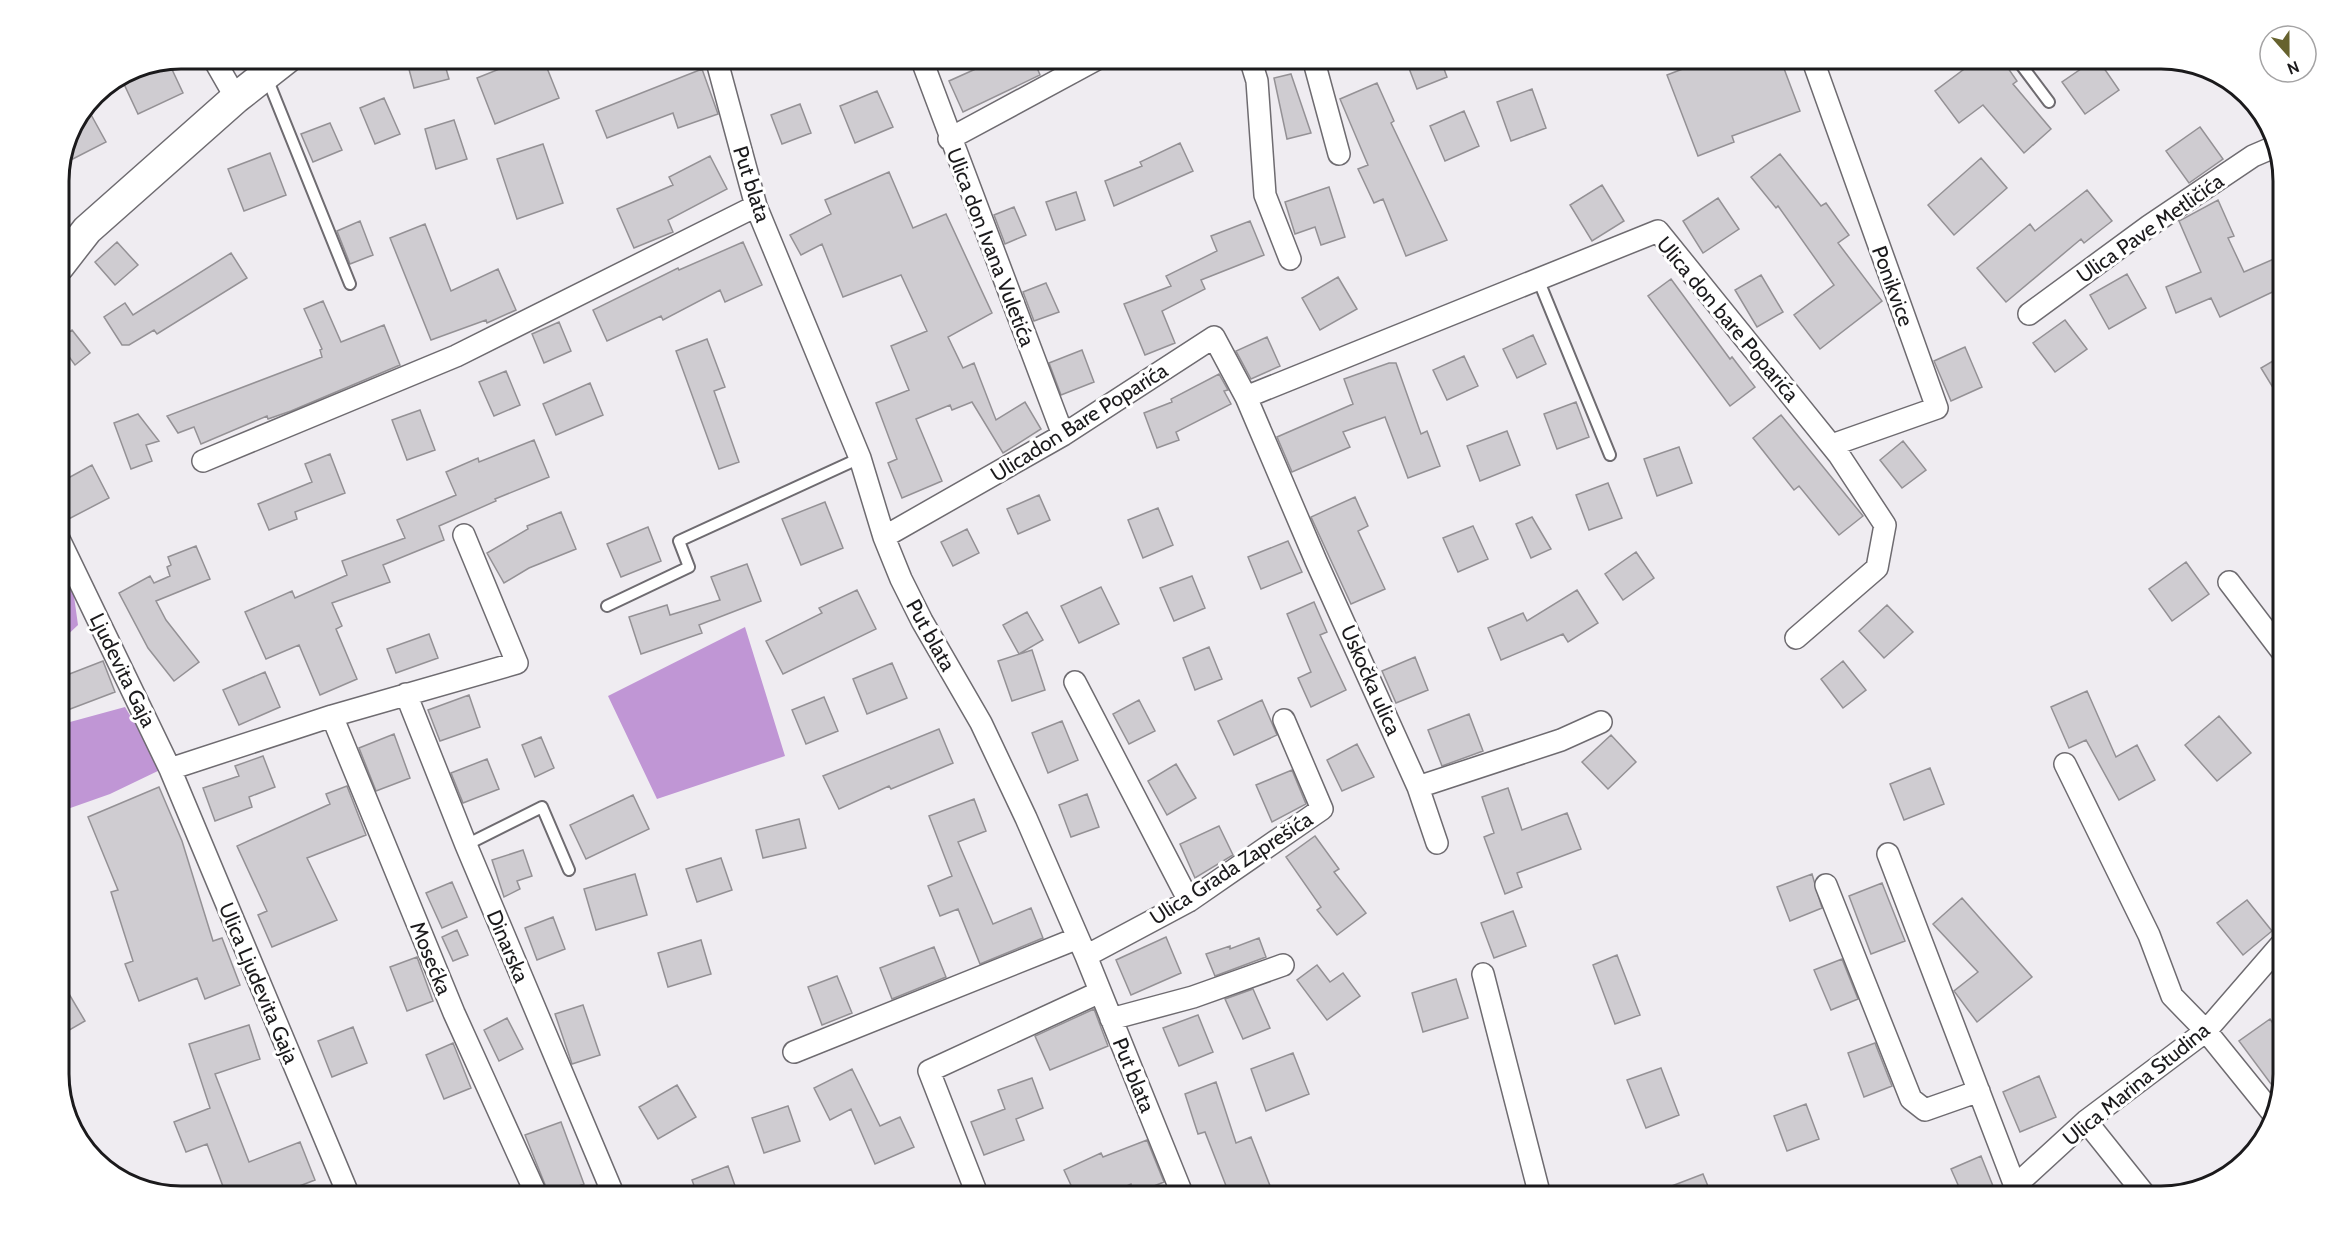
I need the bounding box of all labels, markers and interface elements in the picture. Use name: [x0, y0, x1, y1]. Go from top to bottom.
north arrow: [2258, 24, 2318, 84]
text: N: [2285, 57, 2302, 78]
street label: Put blata: [728, 143, 776, 225]
street label: Ulica don Ivana Vuletića: [942, 144, 1040, 350]
street label: Ulica Pave Metličića: [2072, 168, 2228, 288]
street label: Ulica don bare Poparića: [1652, 231, 1804, 407]
street label: Ponikvice: [1867, 242, 1919, 330]
street label: Ulicadon Bare Poparića: [986, 357, 1172, 487]
street label: Put blata: [901, 595, 961, 675]
street label: Ljudevita Gaja: [84, 609, 161, 732]
street label: Uskočka ulica: [1336, 621, 1406, 739]
street label: Ulica Grada Zaprešića: [1145, 806, 1317, 930]
street label: Ulica Ljudevita Gaja: [213, 899, 304, 1068]
street label: Dinarska: [482, 906, 534, 986]
street label: Mosećka: [405, 918, 457, 998]
street label: Ulica Marina Studina: [2058, 1017, 2214, 1151]
street label: Put blata: [1108, 1034, 1160, 1116]

